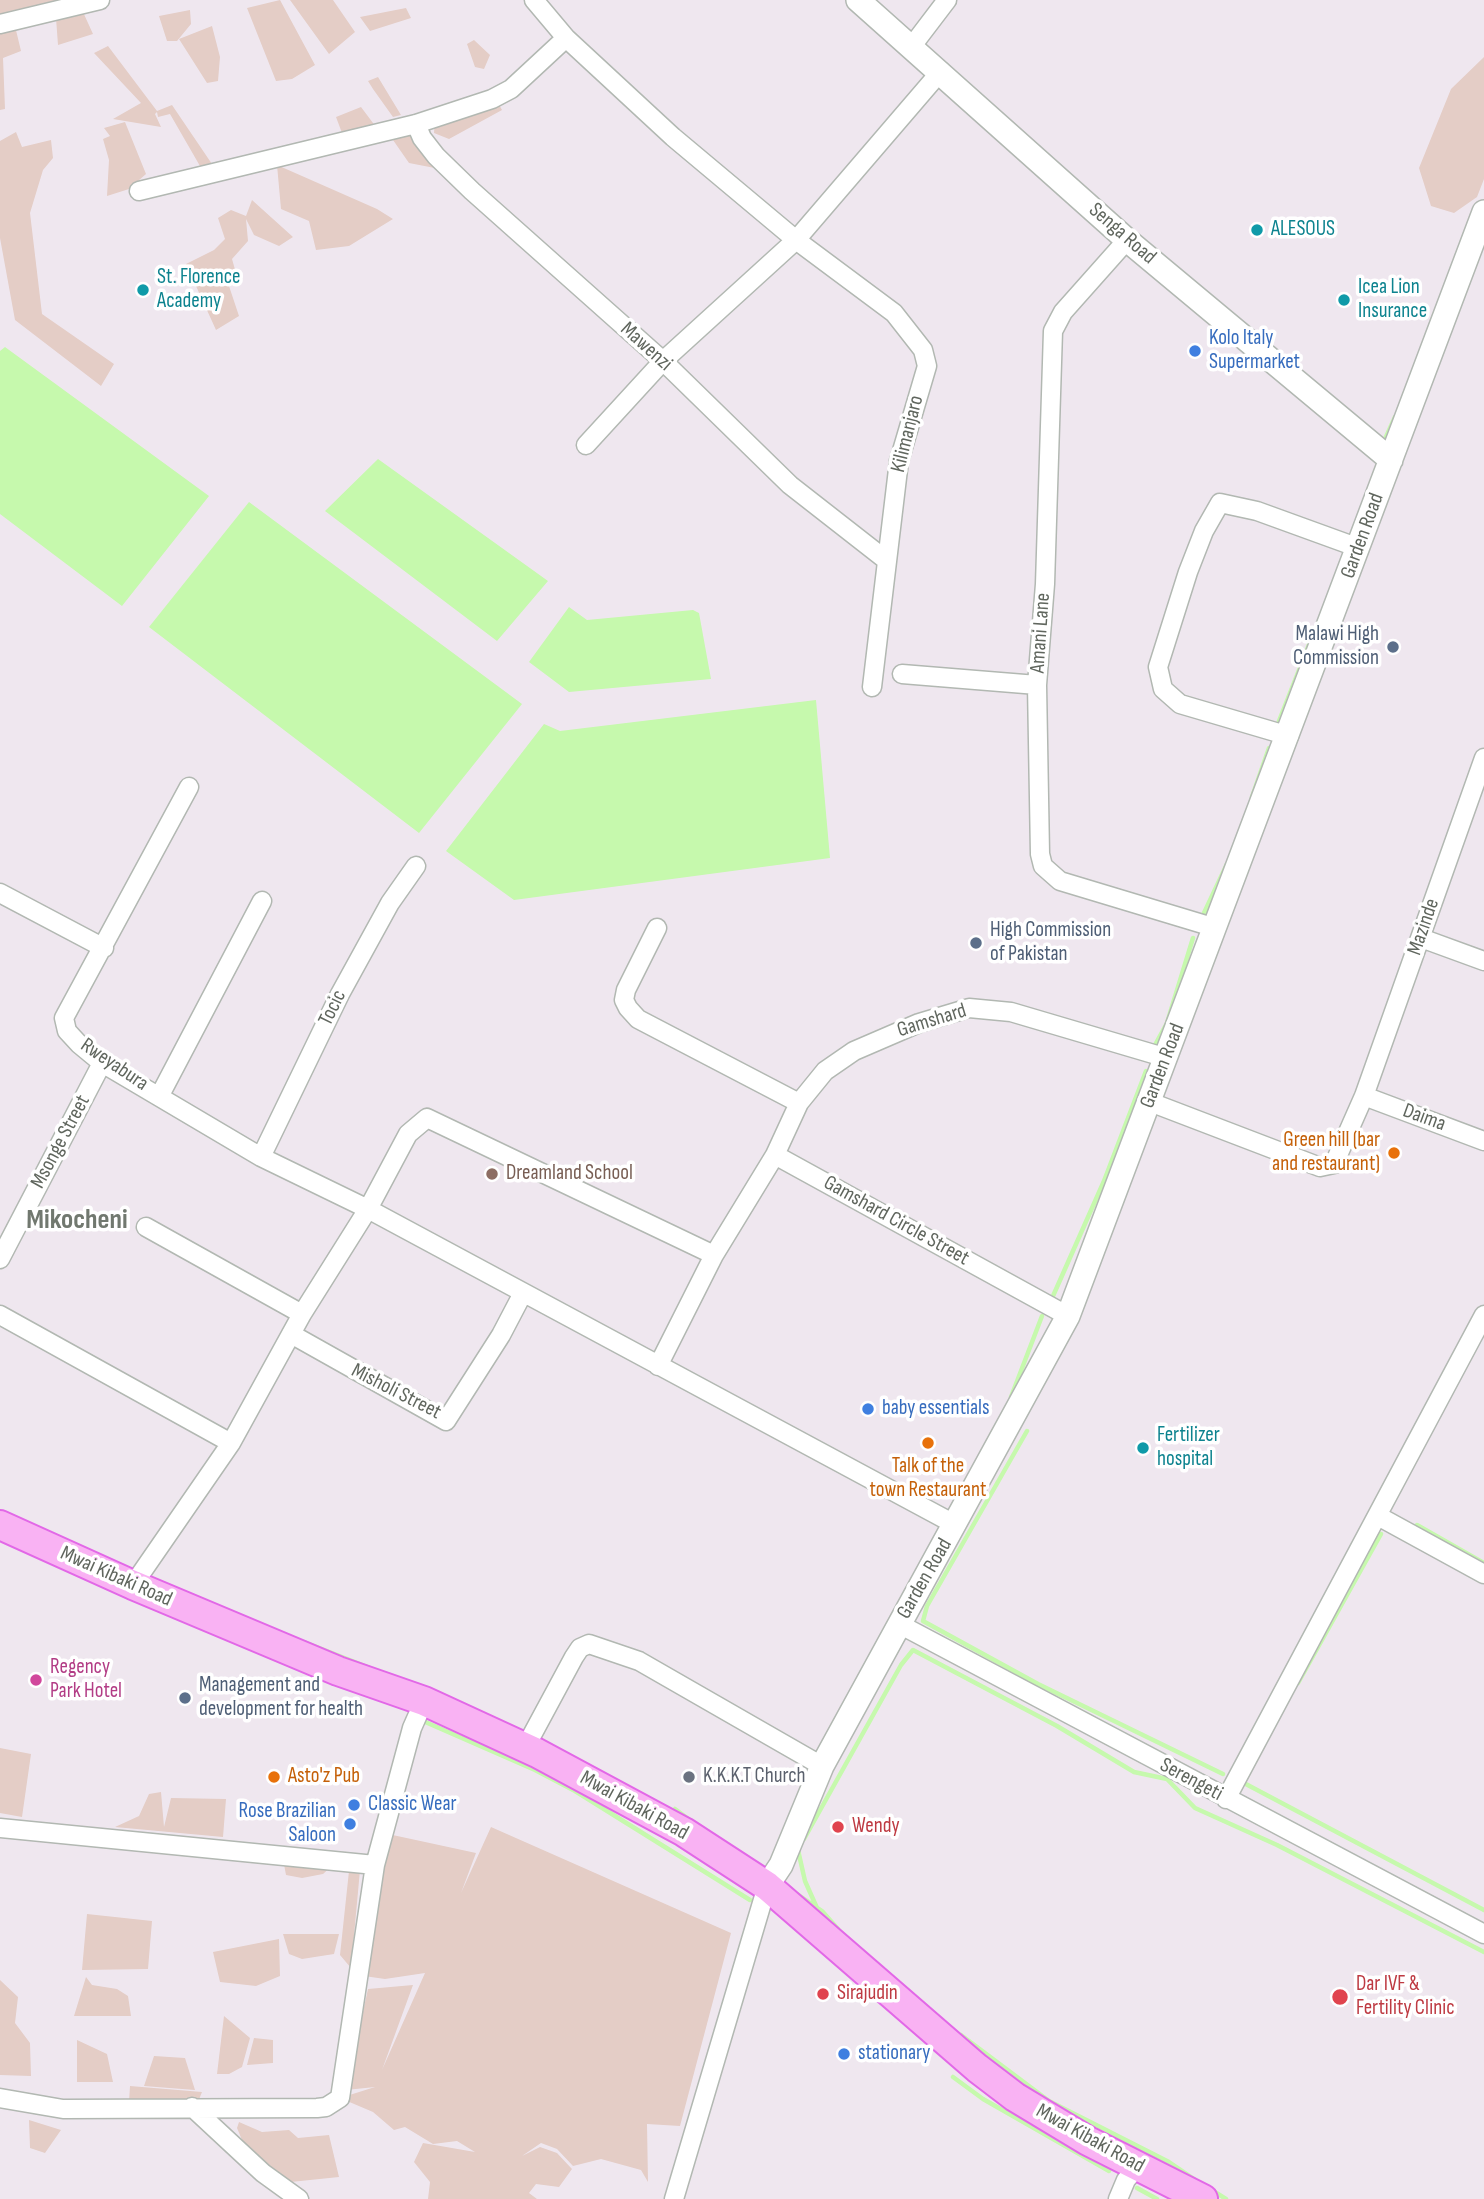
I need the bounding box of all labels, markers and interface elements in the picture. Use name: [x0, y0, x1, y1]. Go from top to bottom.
street label: Senga Road: [1083, 198, 1161, 270]
place label: ALESOUS: [1271, 217, 1335, 243]
marker: ALESOUS: [1249, 222, 1265, 238]
place label: St. Florence Academy: [157, 265, 240, 315]
place label: Icea Lion Insurance: [1358, 275, 1427, 325]
marker: St. Florence Academy: [135, 282, 151, 298]
marker: Icea Lion Insurance: [1336, 292, 1352, 308]
street label: Mawenzi: [615, 317, 677, 377]
place label: Kolo Italy Supermarket: [1209, 326, 1300, 376]
marker: Kolo Italy Supermarket: [1187, 343, 1203, 359]
street label: Kilimanjaro: [886, 393, 930, 475]
street label: Garden Road: [1336, 490, 1390, 582]
street label: Amani Lane: [1026, 592, 1056, 674]
place label: Malawi High Commission: [1293, 622, 1379, 672]
marker: Malawi High Commission: [1385, 639, 1401, 655]
street label: Mazinde: [1403, 895, 1445, 959]
place label: High Commission of Pakistan: [990, 918, 1111, 968]
marker: High Commission of Pakistan: [968, 935, 984, 951]
street label: Tocic: [314, 986, 352, 1030]
street label: Gamshard: [894, 999, 970, 1043]
street label: Garden Road: [1135, 1020, 1191, 1112]
street label: Rweyabura: [75, 1033, 153, 1097]
street label: Msonge Street: [26, 1091, 96, 1193]
street label: Daima: [1399, 1099, 1449, 1137]
place label: Green hill (bar and restaurant): [1272, 1128, 1380, 1178]
marker: Green hill (bar and restaurant): [1386, 1145, 1402, 1161]
place label: Dreamland School: [506, 1161, 633, 1187]
marker: Dreamland School: [484, 1166, 500, 1182]
street label: Gamshard Circle Street: [819, 1171, 973, 1271]
district label: Mikocheni: [26, 1204, 128, 1238]
street label: Misholi Street: [347, 1359, 445, 1425]
place label: baby essentials: [882, 1396, 989, 1422]
marker: baby essentials: [860, 1401, 876, 1417]
place label: Fertilizer hospital: [1157, 1423, 1220, 1473]
marker: Talk of the town Restaurant: [920, 1435, 936, 1451]
marker: Fertilizer hospital: [1135, 1440, 1151, 1456]
place label: Talk of the town Restaurant: [870, 1454, 986, 1504]
street label: Garden Road: [892, 1534, 958, 1624]
street label: Mwai Kibaki Road: [56, 1541, 176, 1613]
place label: Regency Park Hotel: [50, 1655, 122, 1705]
marker: Regency Park Hotel: [28, 1672, 44, 1688]
place label: Management and development for health: [199, 1673, 363, 1723]
marker: Management and development for health: [177, 1690, 193, 1706]
street label: Serengeti: [1155, 1753, 1227, 1807]
place label: Asto'z Pub: [288, 1764, 360, 1790]
place label: K.K.K.T Church: [703, 1764, 806, 1790]
street label: Mwai Kibaki Road: [575, 1766, 693, 1846]
marker: Asto'z Pub: [266, 1769, 282, 1785]
marker: K.K.K.T Church: [681, 1769, 697, 1785]
place label: Classic Wear: [368, 1792, 457, 1818]
marker: Classic Wear: [346, 1797, 362, 1813]
place label: Rose Brazilian Saloon: [239, 1799, 336, 1849]
place label: Wendy: [852, 1814, 900, 1840]
marker: Rose Brazilian Saloon: [342, 1816, 358, 1832]
marker: Wendy: [830, 1819, 846, 1835]
place label: Dar IVF & Fertility Clinic: [1356, 1972, 1455, 2022]
place label: Sirajudin: [837, 1981, 898, 2007]
marker: Sirajudin: [815, 1986, 831, 2002]
marker: Dar IVF & Fertility Clinic: [1330, 1987, 1350, 2007]
place label: stationary: [858, 2041, 930, 2067]
marker: stationary: [836, 2046, 852, 2062]
street label: Mwai Kibaki Road: [1031, 2099, 1149, 2179]

